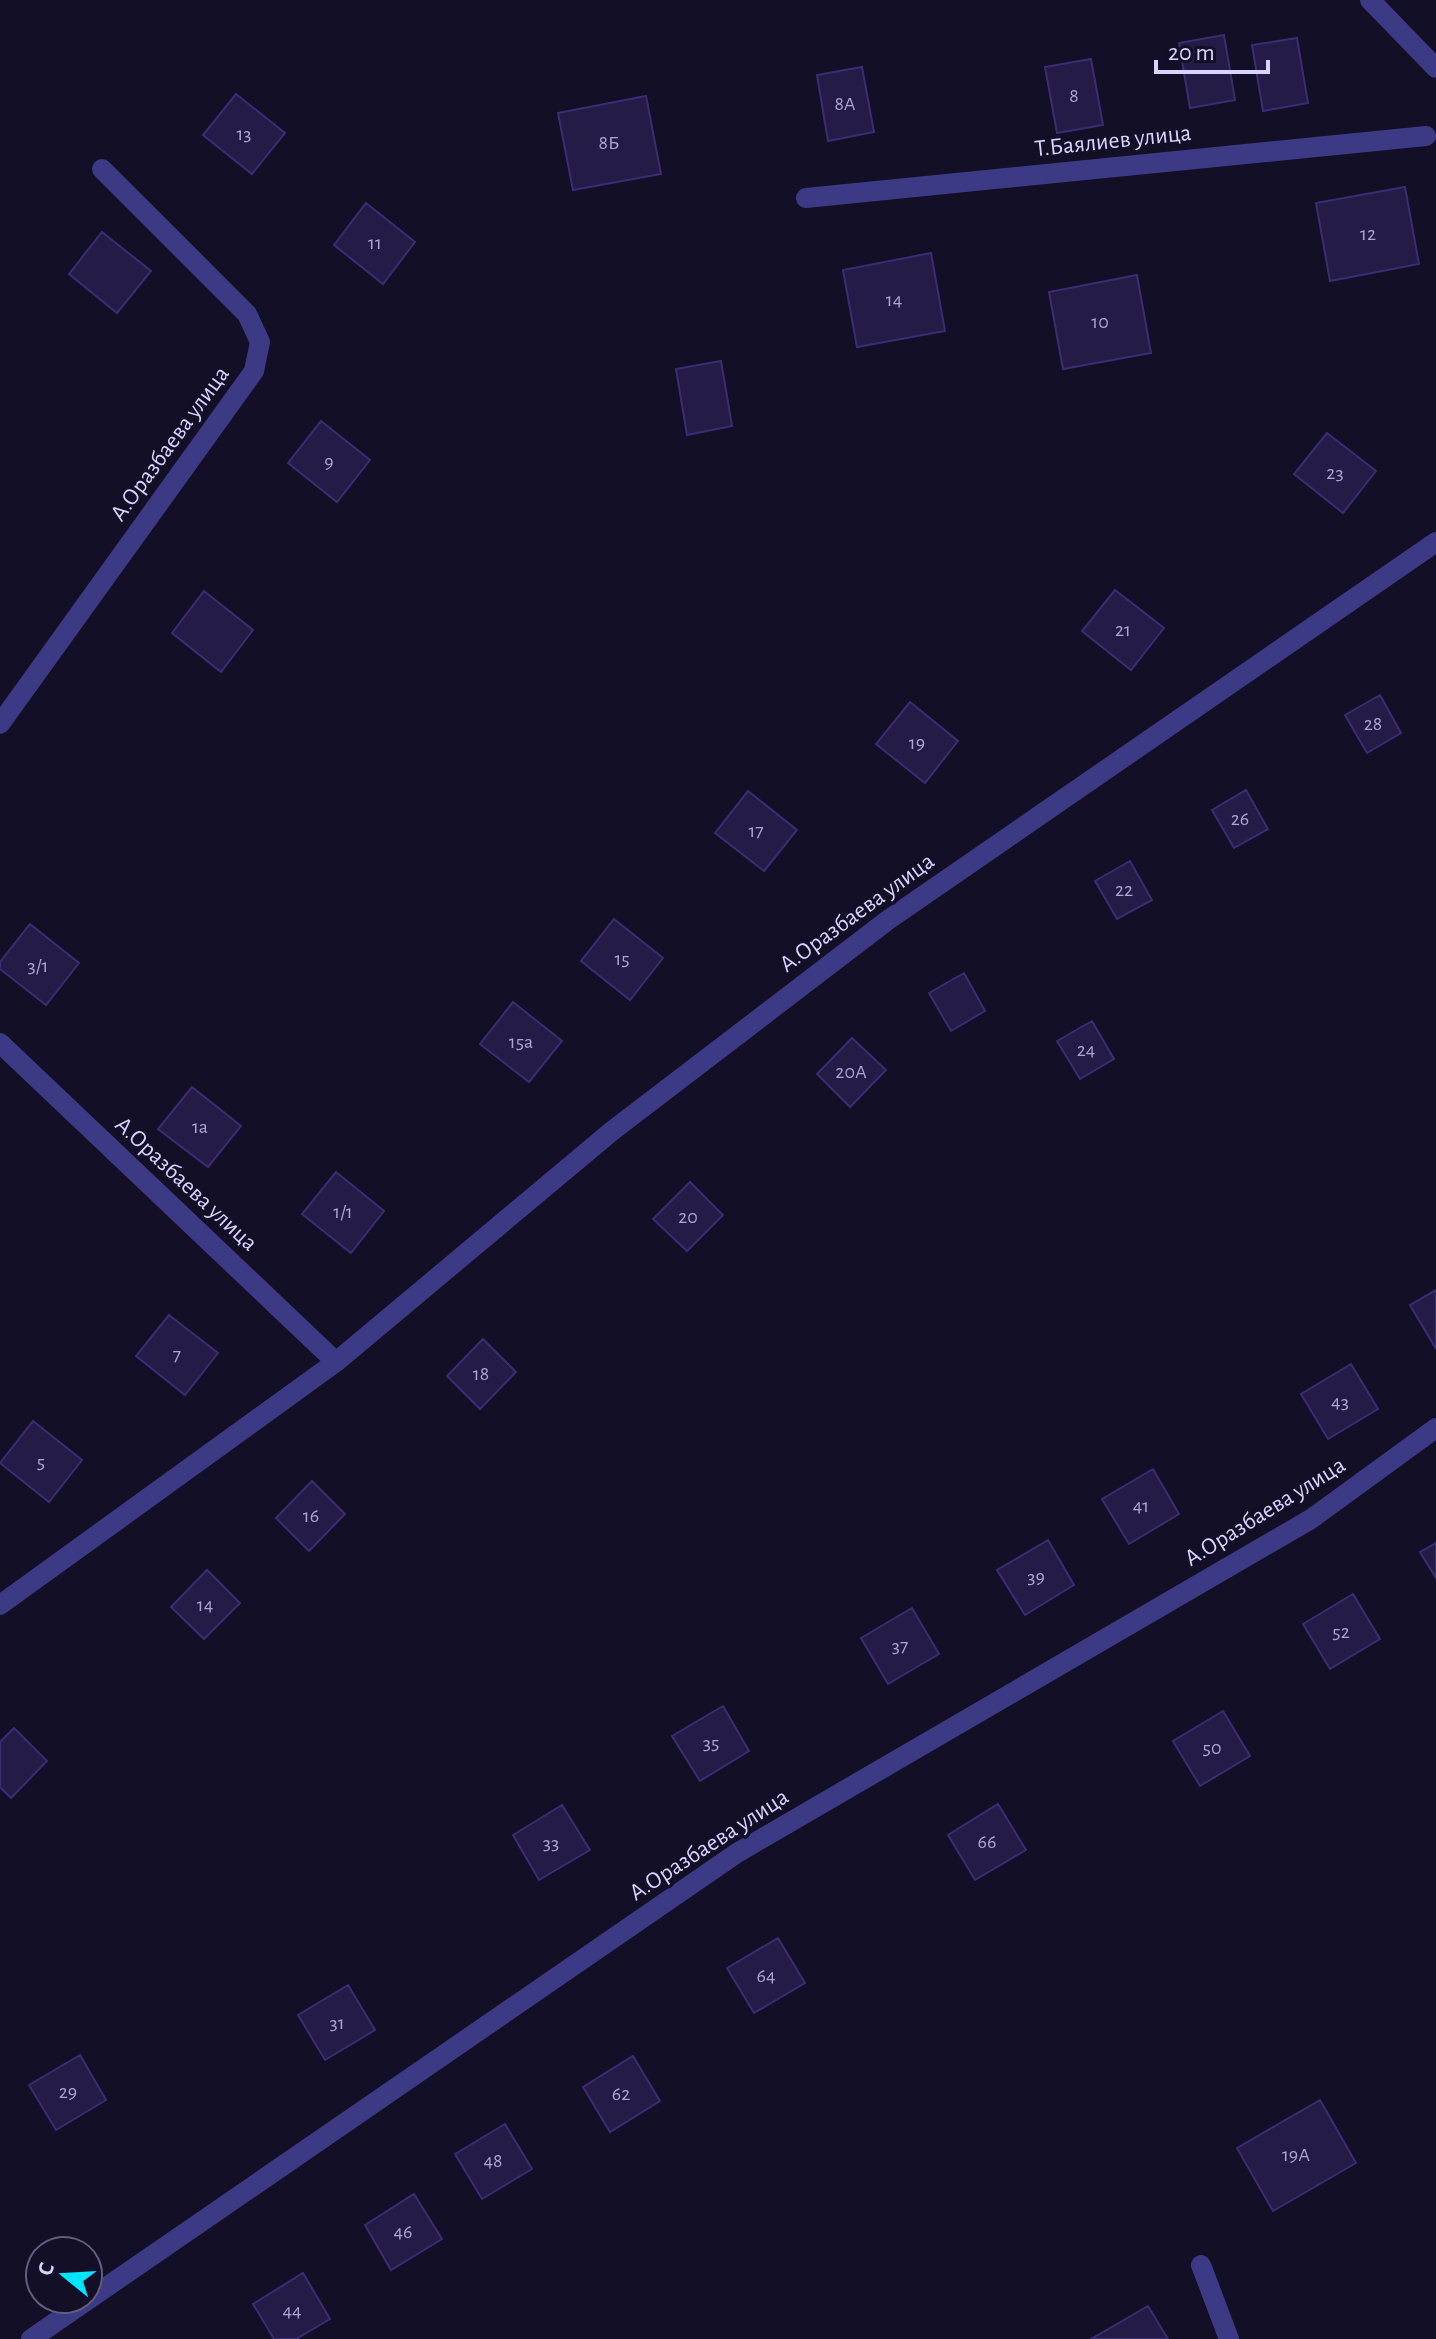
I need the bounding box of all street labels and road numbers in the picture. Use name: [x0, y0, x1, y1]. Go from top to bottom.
street label: Т.Баялиев улица: [1033, 121, 1193, 161]
street label: А.Оразбаева улица: [106, 362, 234, 526]
street label: А.Оразбаева улица: [775, 849, 939, 977]
street label: А.Оразбаева улица: [110, 1112, 262, 1256]
street label: А.Оразбаева улица: [1180, 1453, 1350, 1571]
street label: А.Оразбаева улица: [625, 1785, 793, 1905]

